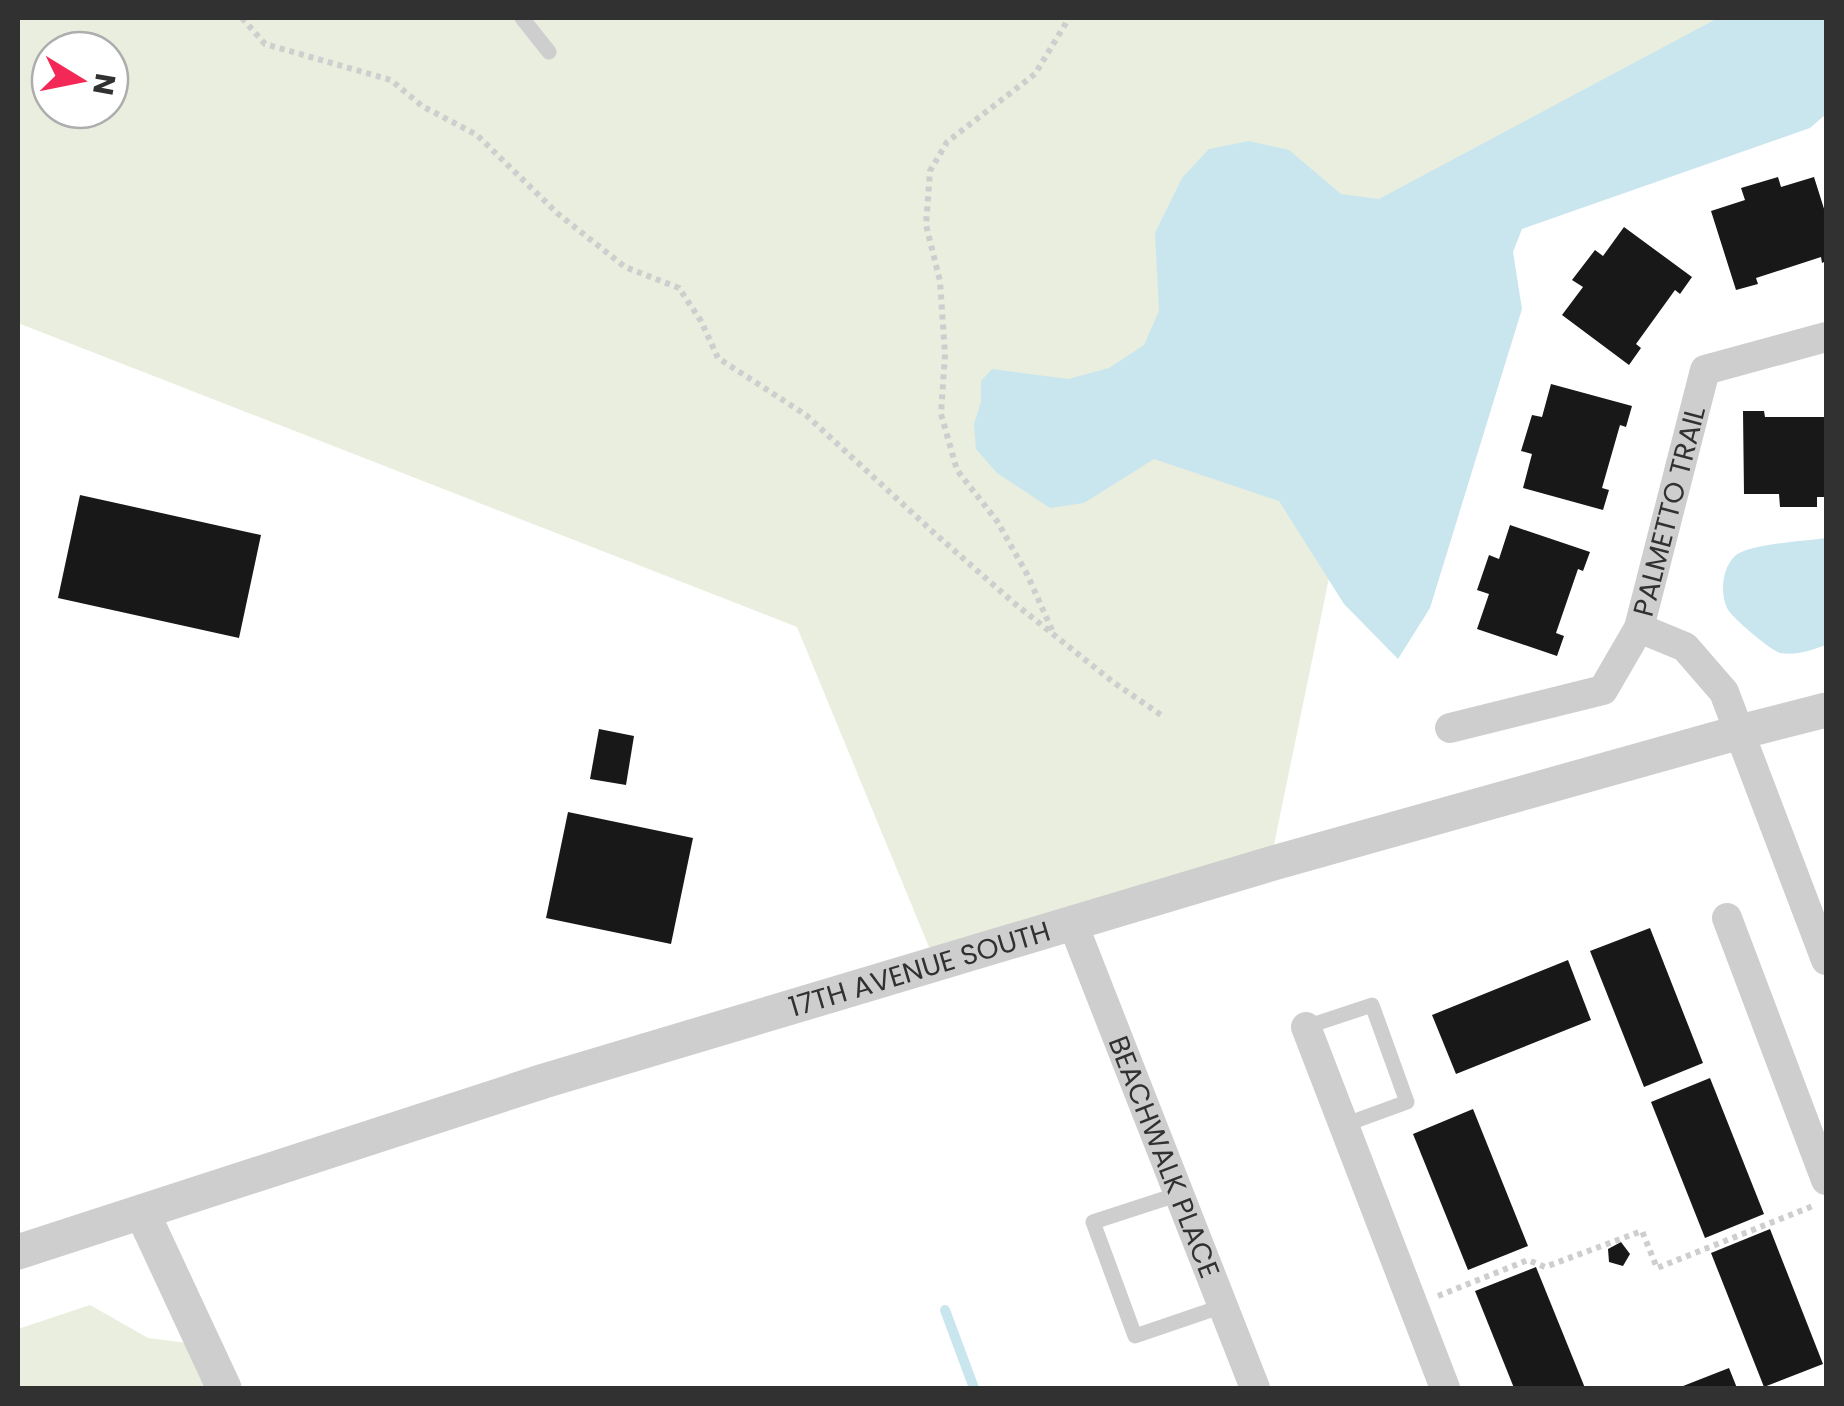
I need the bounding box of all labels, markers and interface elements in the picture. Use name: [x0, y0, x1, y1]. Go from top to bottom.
north arrow: [30, 30, 130, 130]
text: N: [83, 70, 125, 98]
street label: PALMETTO TRAIL: [1624, 402, 1715, 620]
street label: 17TH AVENUE SOUTH: [784, 912, 1055, 1027]
street label: BEACHWALK PLACE: [1099, 1030, 1229, 1284]

